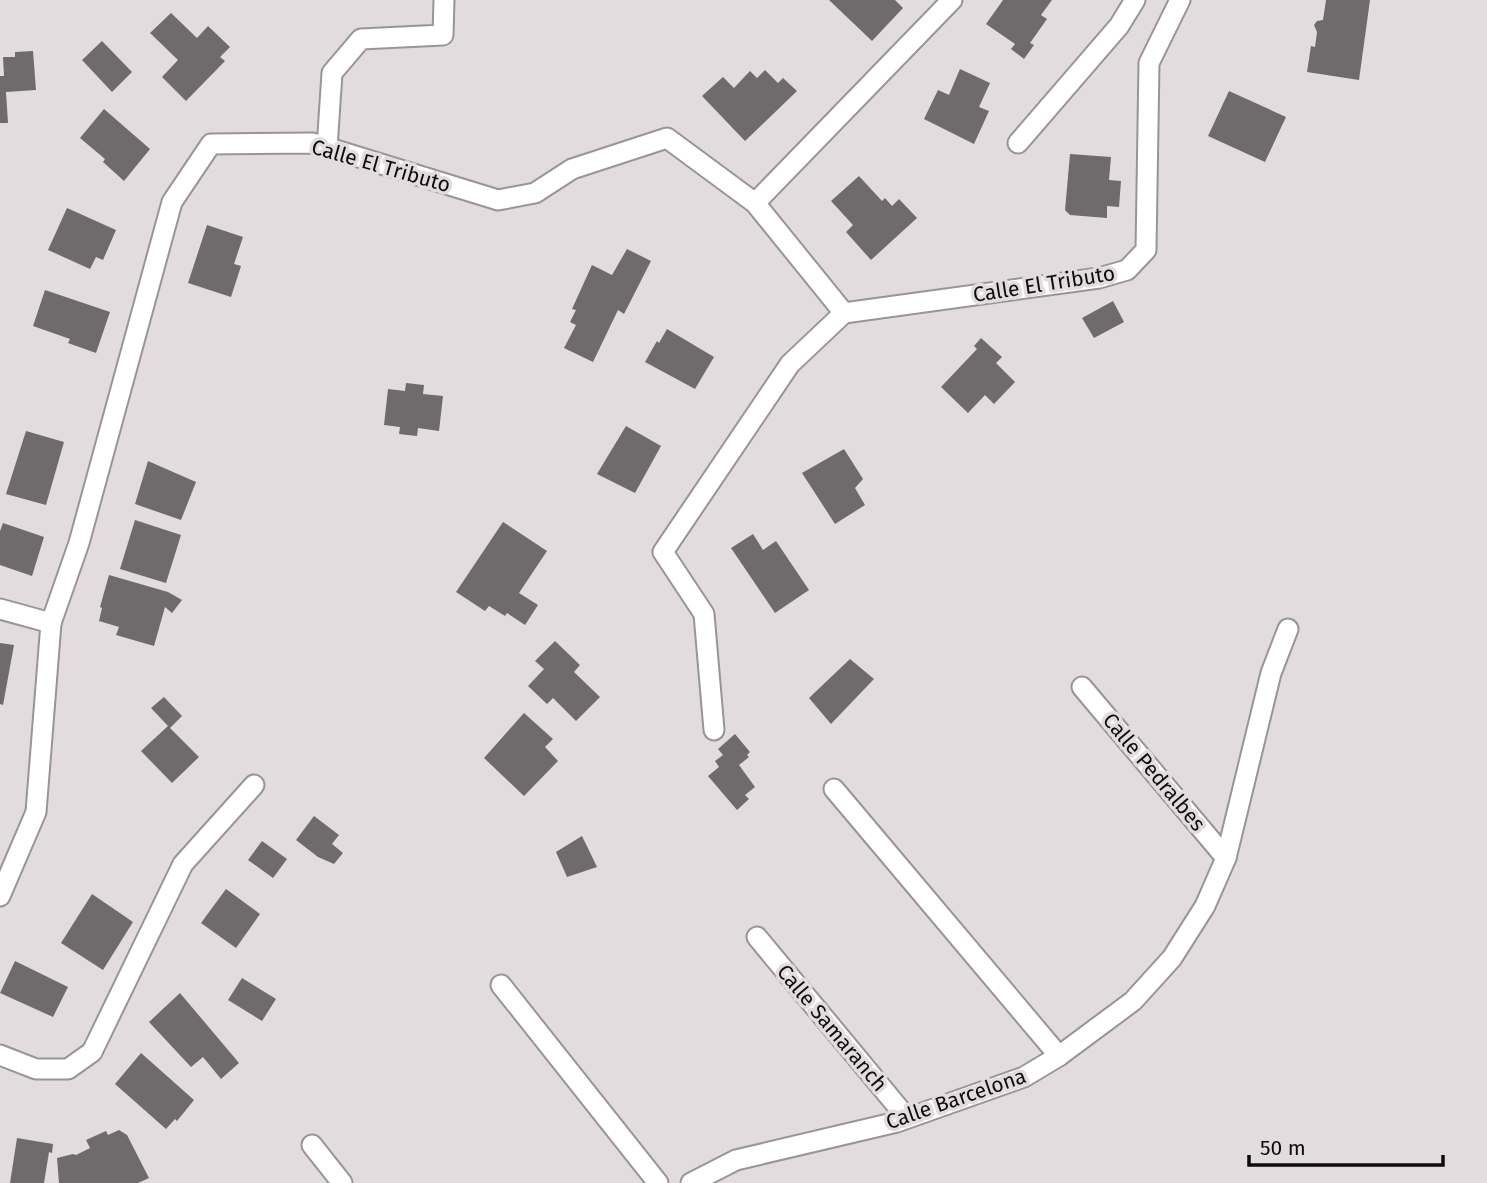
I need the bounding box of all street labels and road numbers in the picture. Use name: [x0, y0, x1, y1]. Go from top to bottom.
street label: Calle El Tributo: [309, 134, 453, 198]
street label: Calle El Tributo: [971, 260, 1117, 308]
street label: Calle Pedralbes: [1097, 708, 1211, 836]
street label: Calle Samaranch: [771, 959, 893, 1097]
street label: Calle Barcelona: [882, 1063, 1030, 1135]

